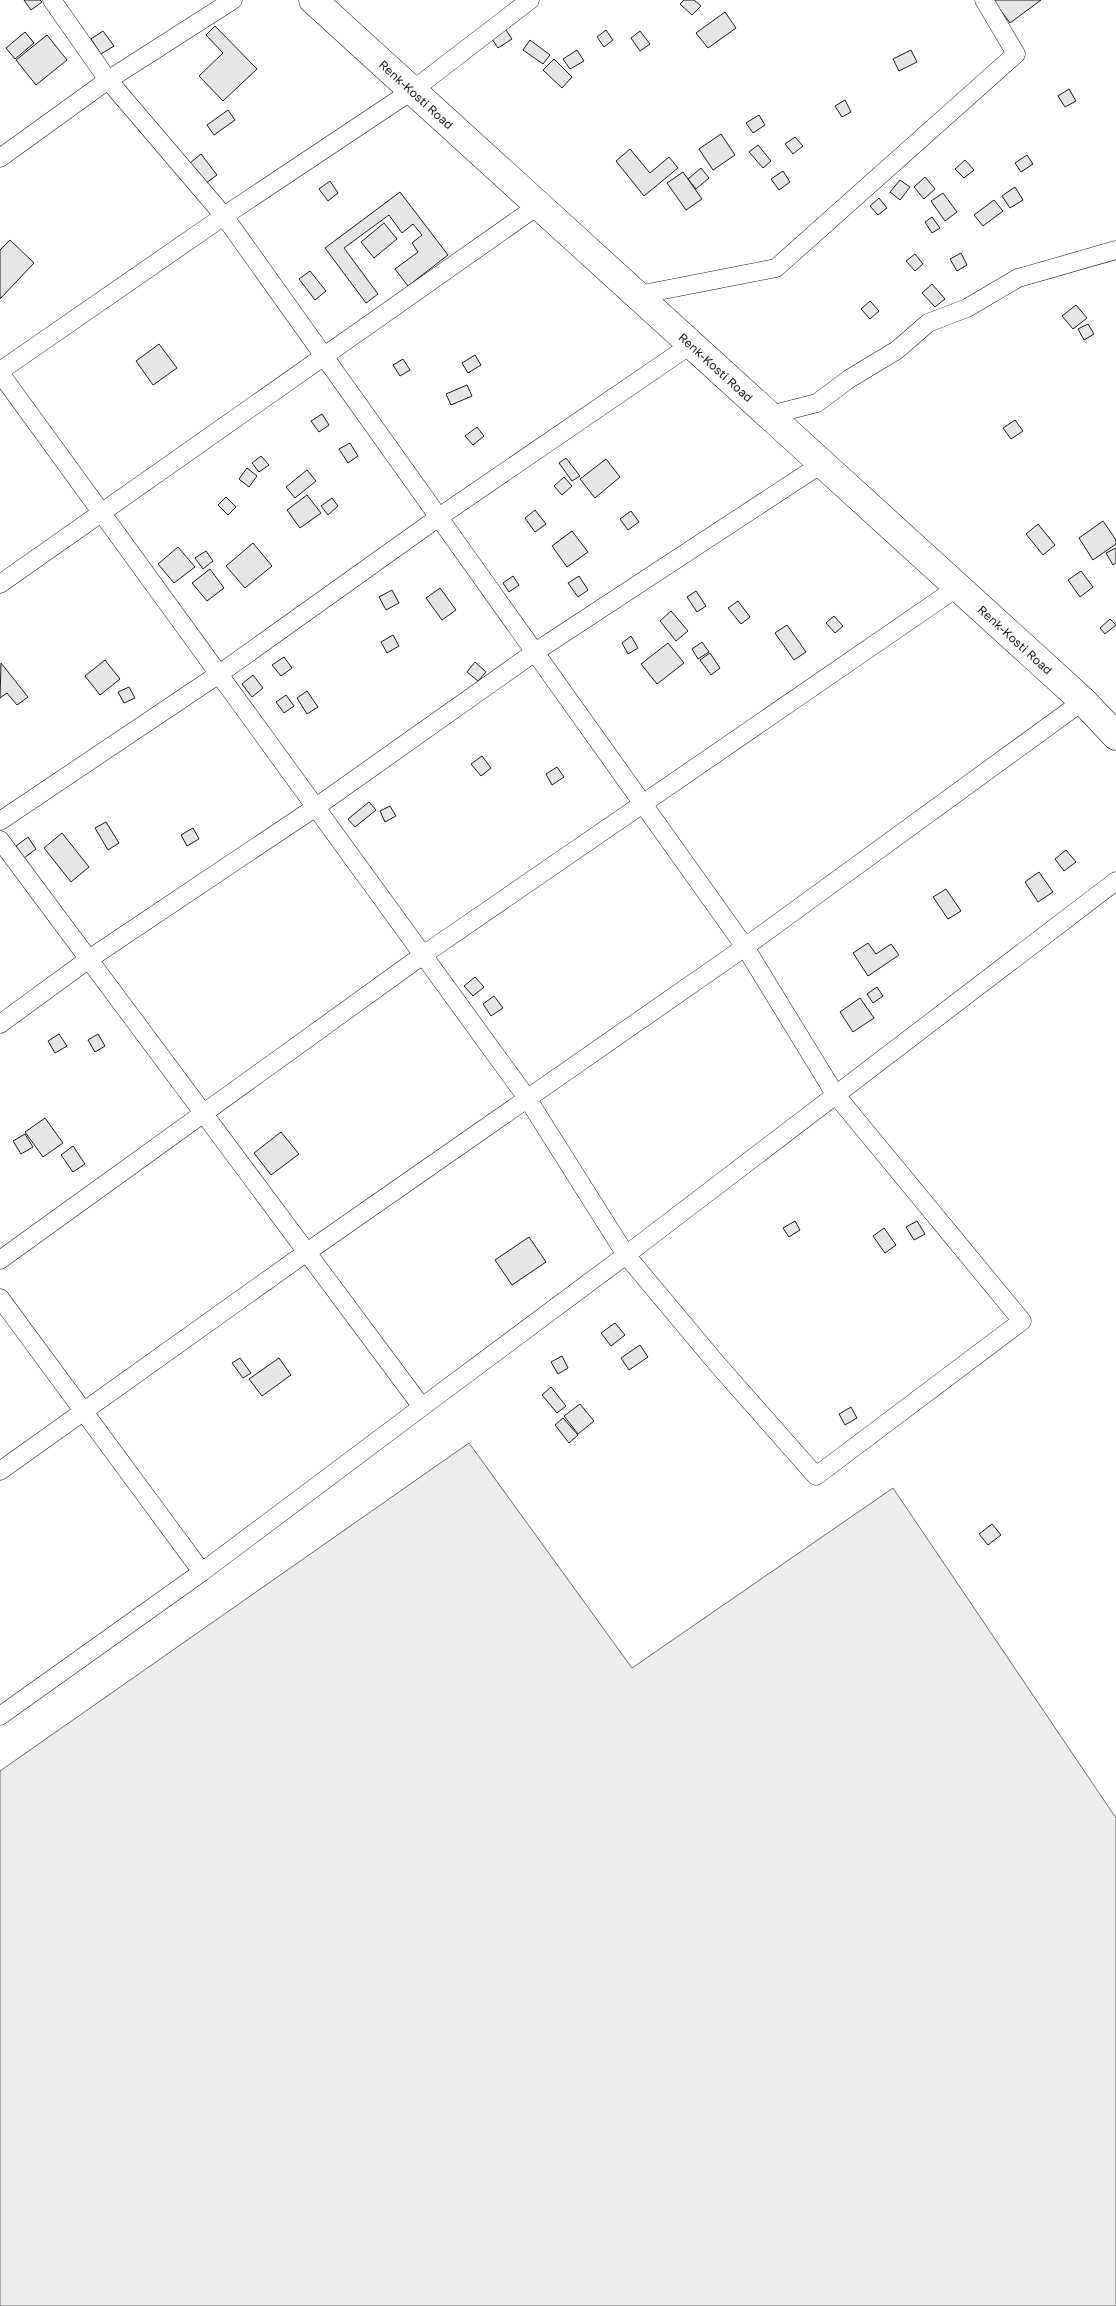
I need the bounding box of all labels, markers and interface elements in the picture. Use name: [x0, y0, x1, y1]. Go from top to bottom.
street label: Renk-Kosti Road: [376, 57, 457, 132]
street label: Renk-Kosti Road: [676, 329, 756, 405]
street label: Renk-Kosti Road: [975, 602, 1056, 677]

